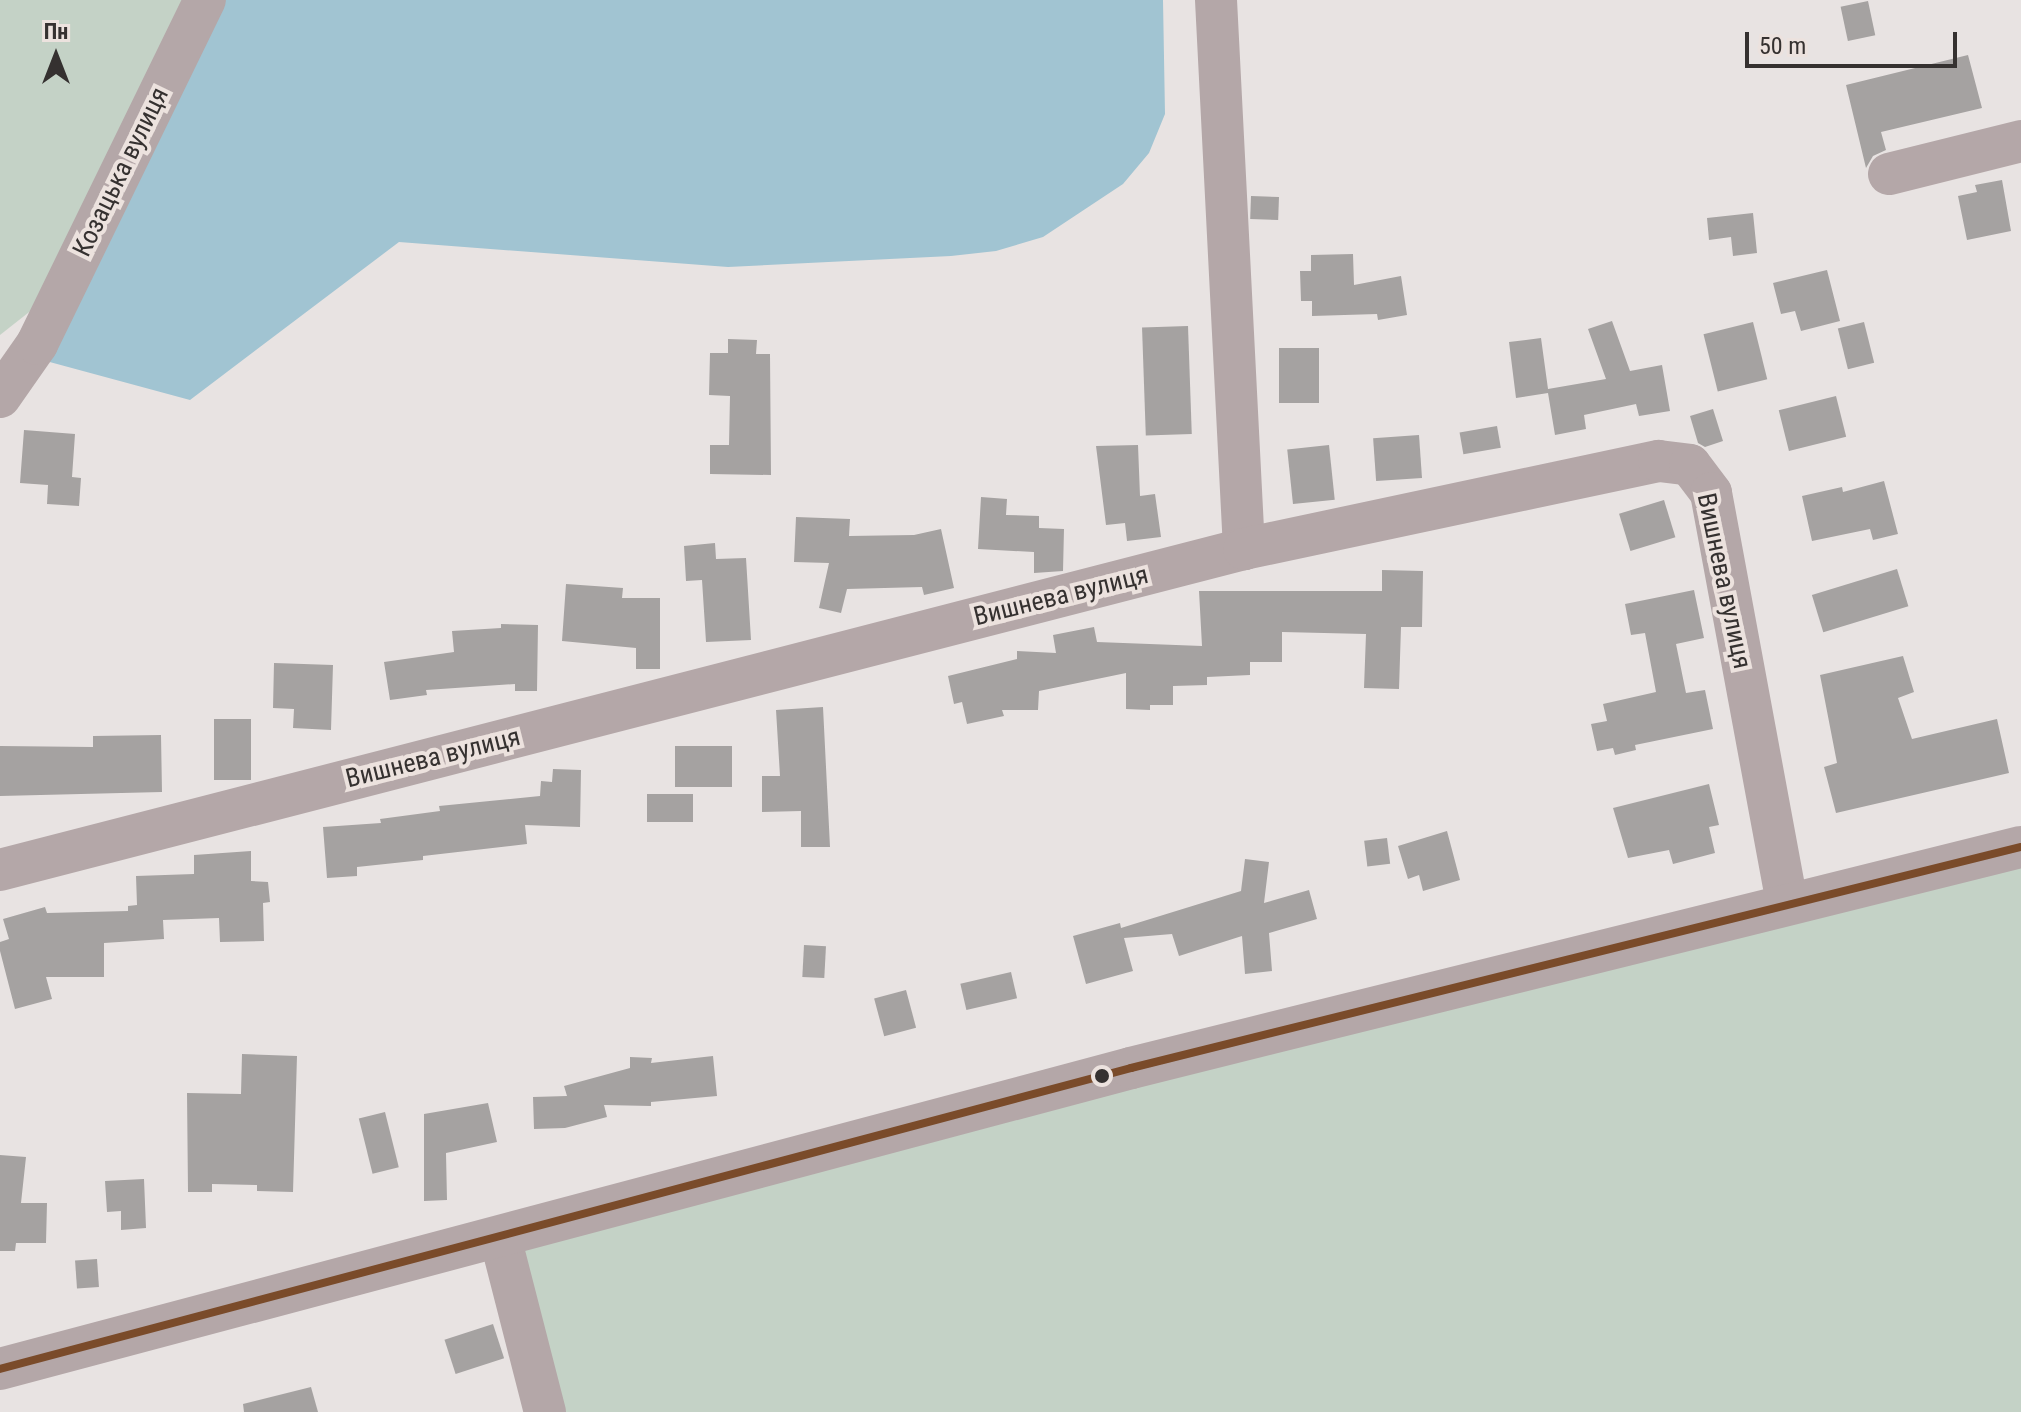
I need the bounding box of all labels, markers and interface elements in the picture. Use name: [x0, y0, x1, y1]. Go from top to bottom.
north arrow: [16, 16, 96, 96]
scale bar: [1749, 16, 1961, 66]
text: Пн: [44, 19, 68, 44]
text: 50 m: [1759, 32, 1806, 60]
street label: Козацька вулиця: [67, 82, 175, 262]
street label: Вишнева вулиця: [1690, 490, 1758, 672]
street label: Вишнева вулиця: [970, 559, 1152, 633]
street label: Вишнева вулиця: [342, 721, 524, 795]
unlabelled marker: [1094, 1068, 1110, 1084]

